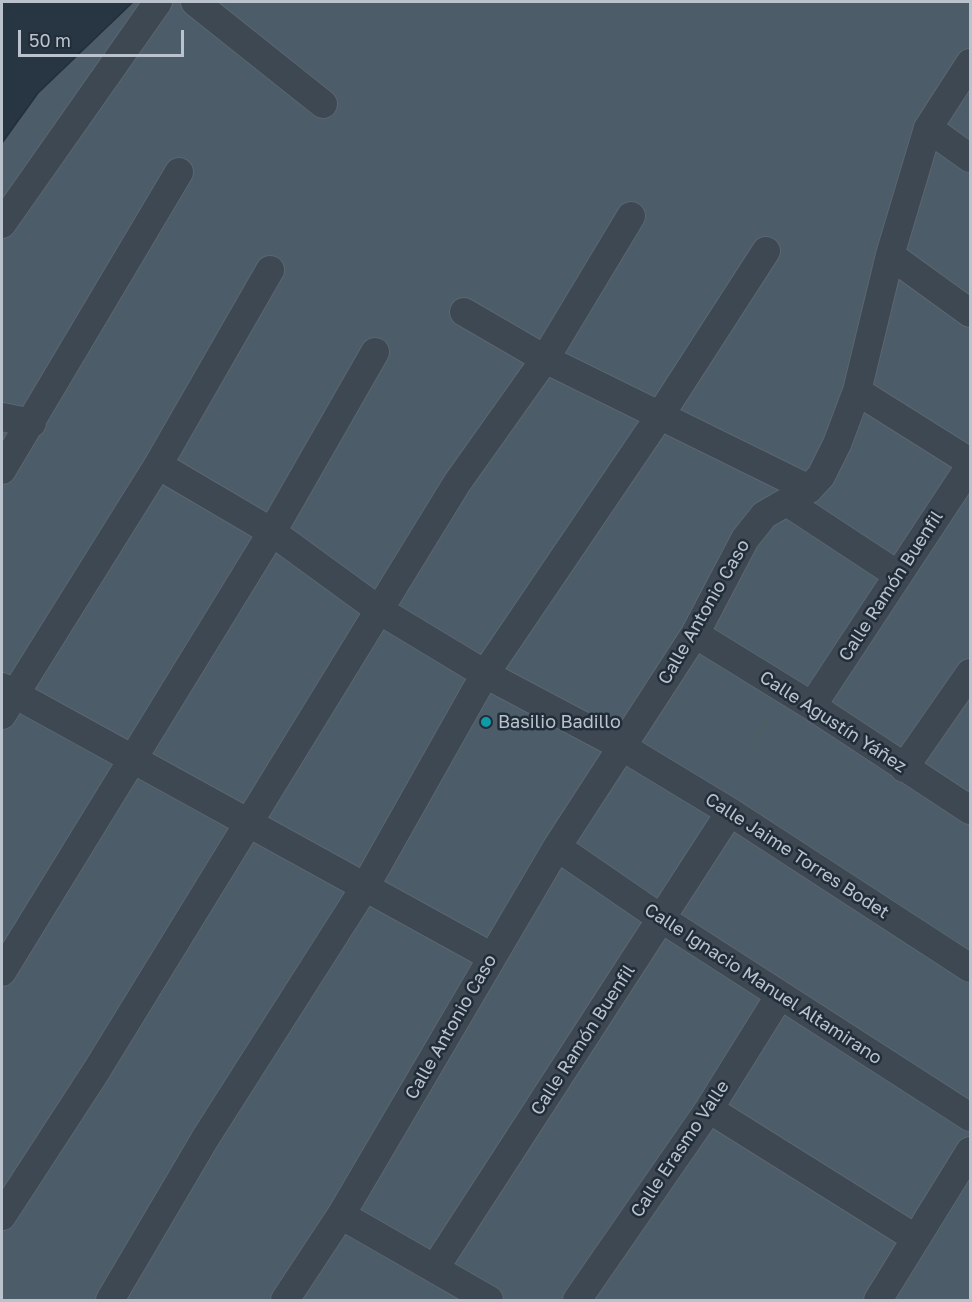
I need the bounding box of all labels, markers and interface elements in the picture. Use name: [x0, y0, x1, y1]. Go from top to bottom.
scale bar: [21, 18, 188, 56]
text: 50 m: [29, 29, 71, 51]
street label: Calle Ramón Buenfil: [834, 507, 948, 665]
street label: Calle Antonio Caso: [654, 536, 754, 688]
street label: Calle Agustín Yáñez: [756, 666, 910, 778]
place label: Basilio Badillo: [498, 711, 621, 733]
marker: Basilio Badillo: [479, 715, 493, 729]
street label: Calle Jaime Torres Bodet: [701, 788, 893, 924]
street label: Calle Ignacio Manuel Altamirano: [640, 899, 886, 1069]
street label: Calle Antonio Caso: [401, 951, 501, 1103]
street label: Calle Ramón Buenfil: [526, 961, 640, 1119]
street label: Calle Erasmo Valle: [626, 1076, 734, 1222]

